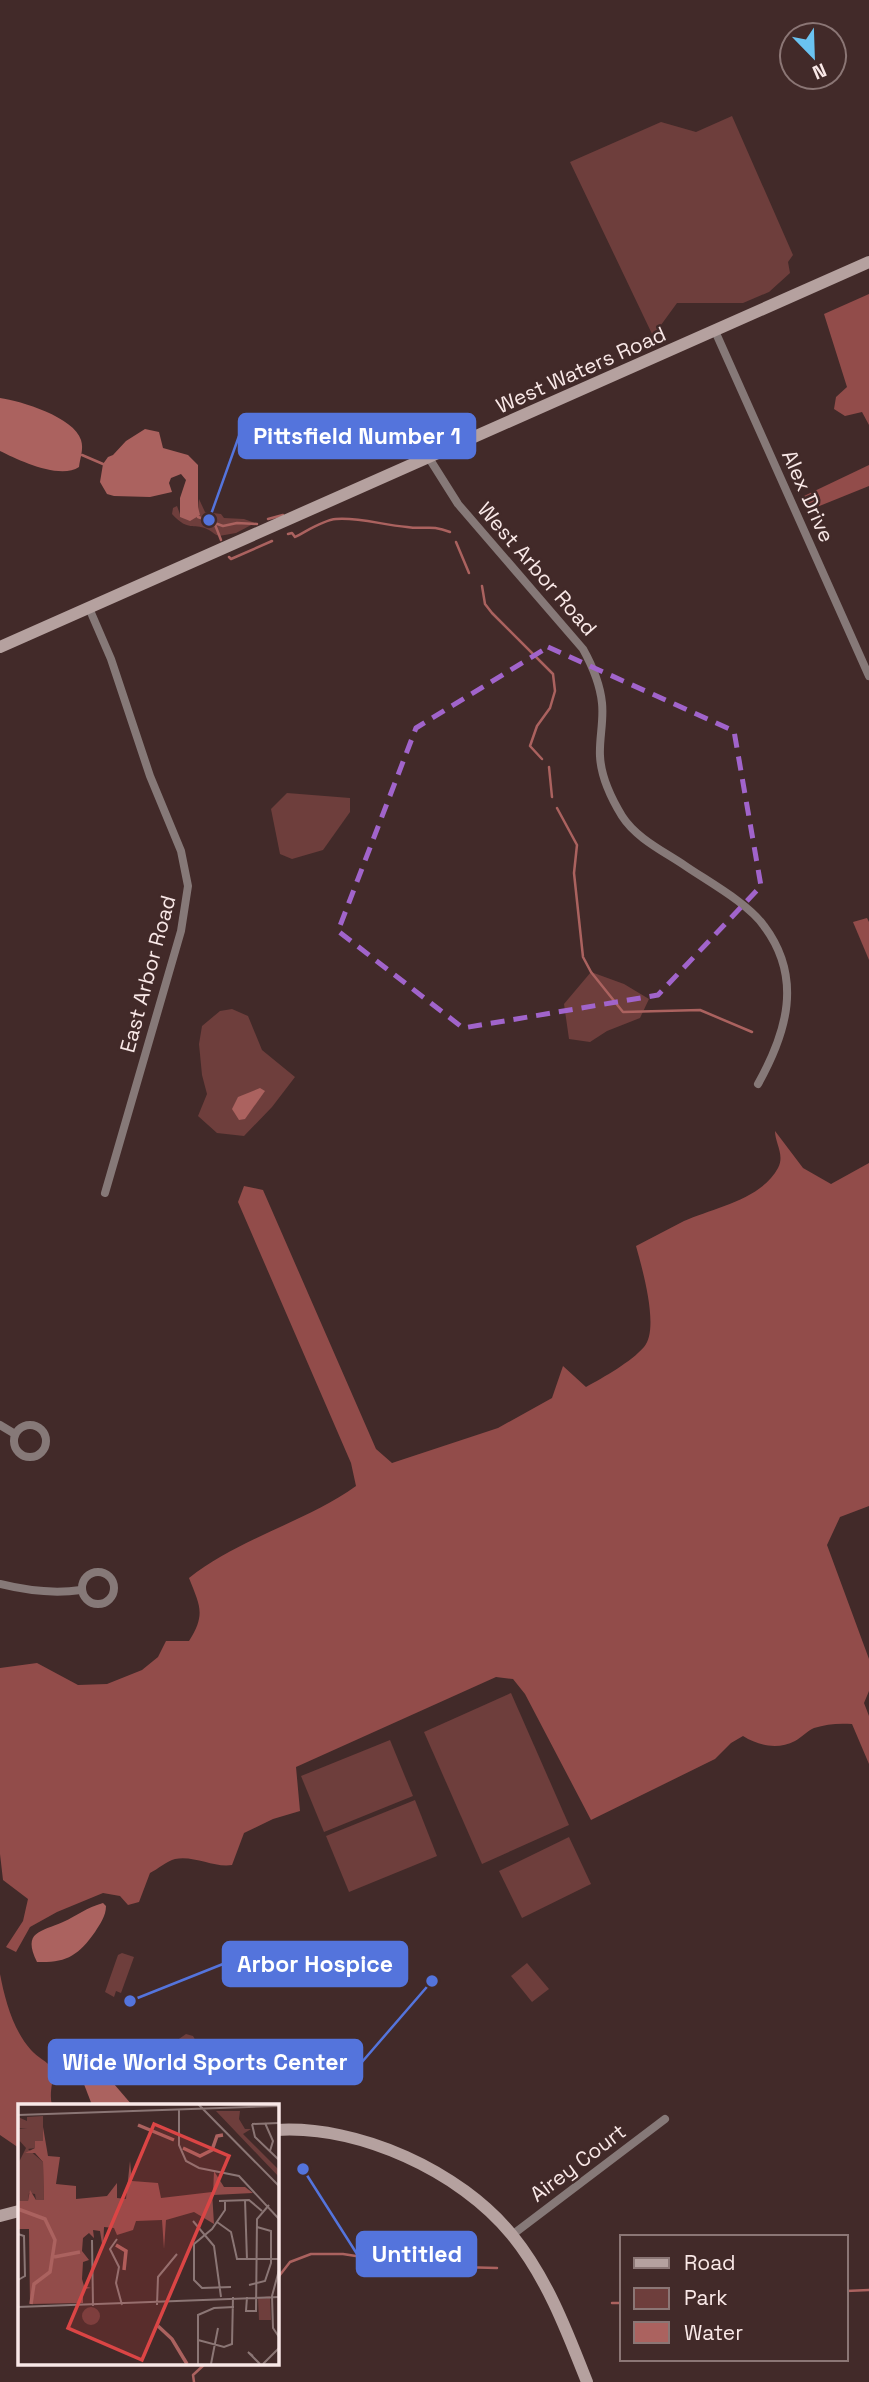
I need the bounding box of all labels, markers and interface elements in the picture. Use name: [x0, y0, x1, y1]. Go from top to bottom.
north arrow: [778, 21, 848, 91]
text: N: [809, 57, 830, 85]
street label: West Waters Road: [492, 320, 670, 419]
callout: Pittsfield Number 1: [239, 414, 475, 458]
text: Pittsfield Number 1: [253, 421, 461, 451]
street label: Alex Drive: [776, 445, 841, 546]
street label: West Arbor Road: [472, 496, 603, 641]
street label: East Arbor Road: [114, 892, 182, 1056]
callout: Arbor Hospice: [223, 1942, 407, 1986]
text: Arbor Hospice: [237, 1949, 393, 1979]
callout: Wide World Sports Center: [49, 2040, 362, 2084]
text: Wide World Sports Center: [62, 2047, 348, 2077]
inset map: [18, 2104, 278, 2364]
street label: Airey Court: [524, 2118, 631, 2208]
callout: Untitled: [357, 2232, 476, 2276]
legend: [620, 2235, 848, 2361]
text: Untitled: [372, 2239, 462, 2269]
text: Road: [684, 2249, 736, 2276]
text: Park: [684, 2284, 728, 2311]
text: Water: [684, 2319, 743, 2346]

